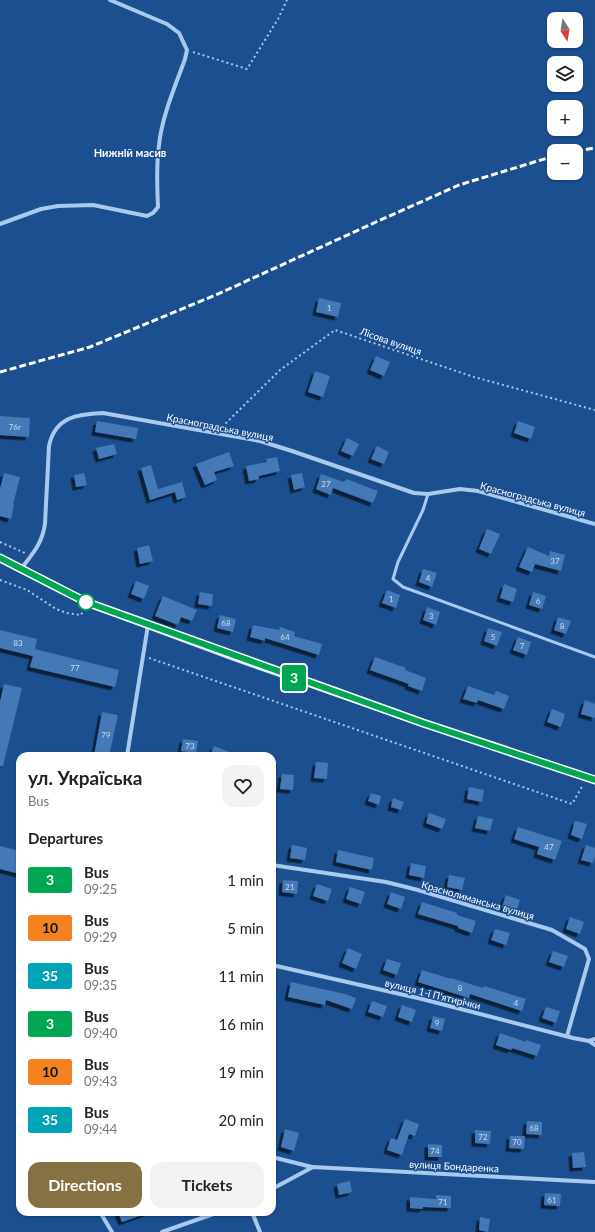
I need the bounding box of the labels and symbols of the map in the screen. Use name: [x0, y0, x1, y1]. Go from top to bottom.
north arrow: [547, 12, 583, 48]
district label: Нижній масив: [94, 146, 167, 159]
house number: 1: [327, 303, 332, 313]
street label: Лісова вулиця: [358, 324, 424, 357]
street label: Красноградська вулиця: [166, 411, 274, 443]
house number: 76г: [9, 422, 22, 432]
house number: 27: [321, 479, 331, 489]
street label: Красноградська вулиця: [479, 479, 587, 519]
house number: 37: [550, 556, 560, 566]
house number: 4: [426, 573, 431, 583]
unlabelled marker: [77, 593, 95, 611]
house number: 1: [389, 594, 394, 604]
house number: 6: [536, 596, 541, 606]
house number: 3: [429, 611, 434, 621]
house number: 68: [221, 618, 231, 628]
house number: 8: [560, 621, 565, 631]
house number: 64: [280, 632, 290, 642]
house number: 5: [491, 632, 496, 642]
house number: 83: [13, 638, 23, 648]
house number: 7: [520, 641, 525, 651]
house number: 77: [70, 663, 80, 673]
line badge: 3: [281, 665, 307, 691]
house number: 79: [101, 730, 111, 740]
house number: 73: [185, 741, 195, 751]
house number: 47: [544, 842, 554, 852]
street label: Краснолиманська вулиця: [420, 878, 536, 922]
house number: 21: [285, 882, 295, 892]
street label: вулиця 1-ї П'ятирічки: [384, 976, 482, 1012]
house number: 8: [458, 983, 463, 993]
house number: 4: [514, 998, 519, 1008]
house number: 9: [435, 1018, 440, 1028]
house number: 68: [529, 1123, 539, 1133]
house number: 72: [478, 1132, 488, 1142]
house number: 70: [512, 1137, 522, 1147]
house number: 74: [430, 1146, 440, 1156]
street label: вулиця Бондаренка: [409, 1158, 499, 1174]
house number: 61: [547, 1195, 557, 1205]
house number: 71: [438, 1197, 448, 1207]

